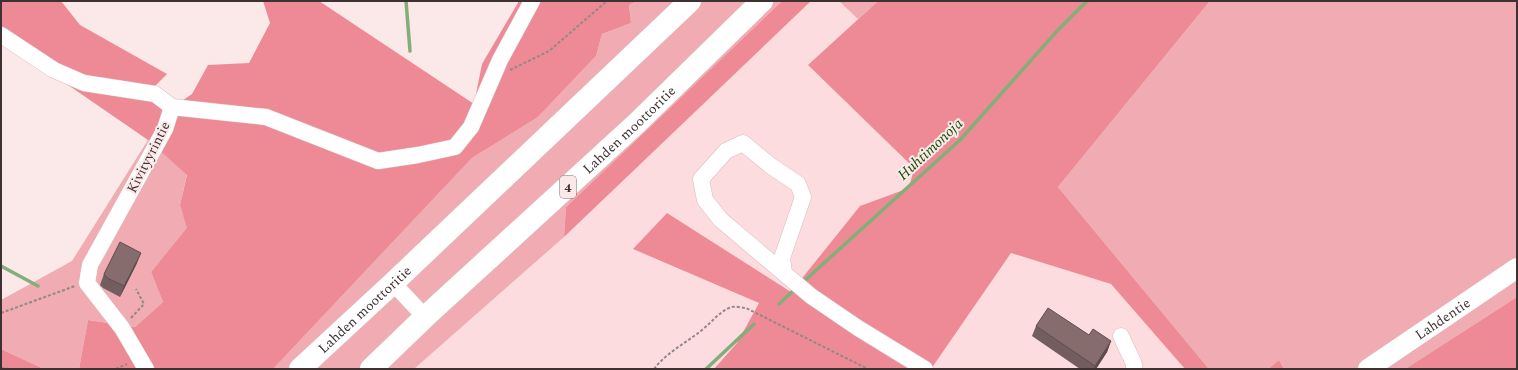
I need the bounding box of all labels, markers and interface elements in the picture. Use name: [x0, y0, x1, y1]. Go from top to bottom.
street label: Lahden moottoritie: [578, 81, 681, 179]
water label: Huhtimonoja: [892, 113, 969, 186]
street label: Kivityyrintie: [121, 118, 176, 197]
road number: 4: [560, 176, 576, 198]
street label: Lahden moottoritie: [313, 261, 417, 358]
street label: Lahdentie: [1411, 293, 1475, 345]

